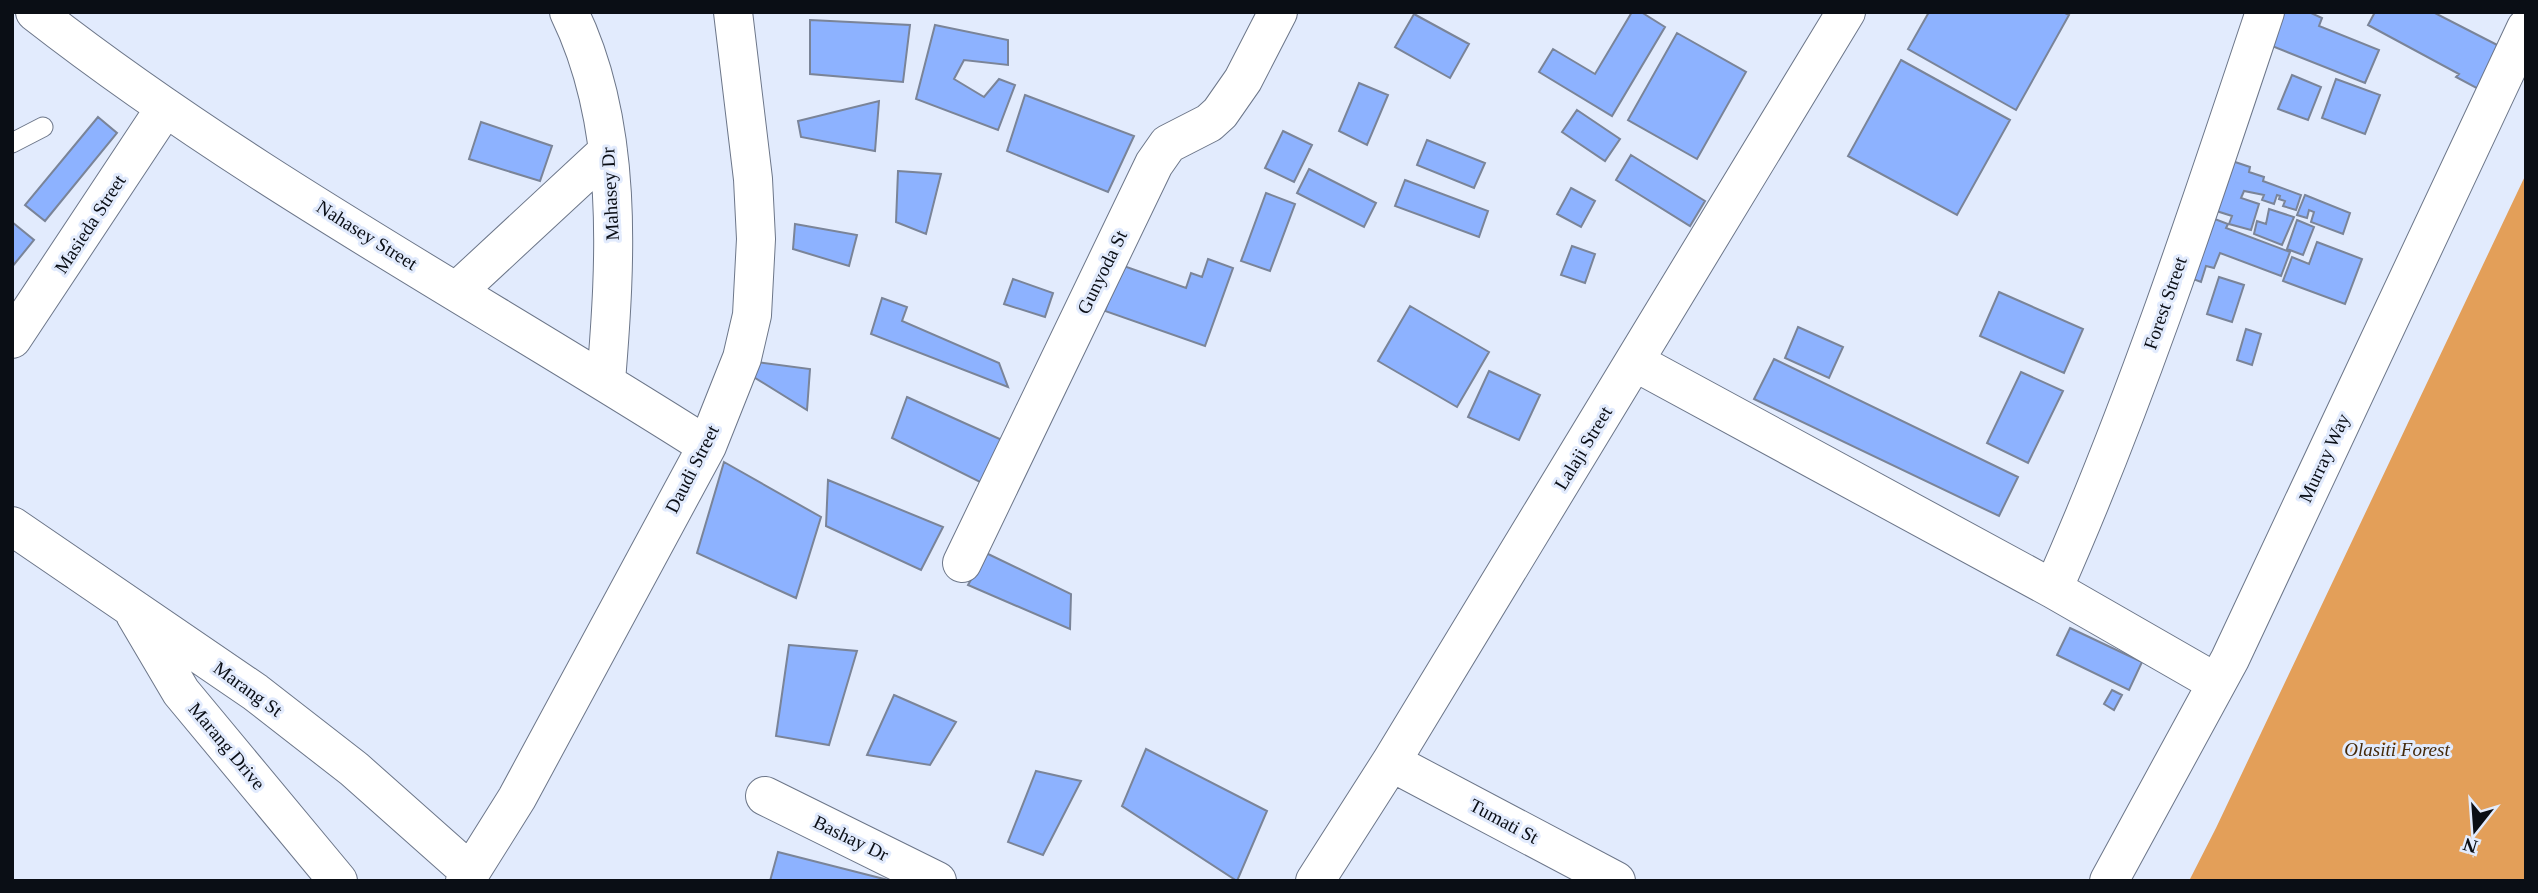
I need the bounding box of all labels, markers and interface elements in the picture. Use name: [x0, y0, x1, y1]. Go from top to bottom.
street label: Mahasey Dr: [597, 146, 623, 241]
street label: Masieda Street: [50, 170, 130, 277]
street label: Nahasey Street: [313, 196, 422, 275]
street label: Gunyoda St: [1073, 226, 1132, 317]
street label: Forest Street: [2139, 253, 2191, 352]
street label: Lalaji Street: [1550, 402, 1616, 493]
street label: Murray Way: [2294, 410, 2354, 506]
street label: Daudi Street: [661, 421, 723, 516]
street label: Marang St: [210, 657, 287, 721]
street label: Marang Drive: [185, 698, 269, 794]
park label: Olasiti Forest: [2344, 739, 2450, 760]
street label: Tumati St: [1466, 794, 1543, 848]
north arrow: [2440, 795, 2510, 865]
street label: Bashay Dr: [810, 811, 892, 865]
text: N: [2460, 834, 2480, 858]

